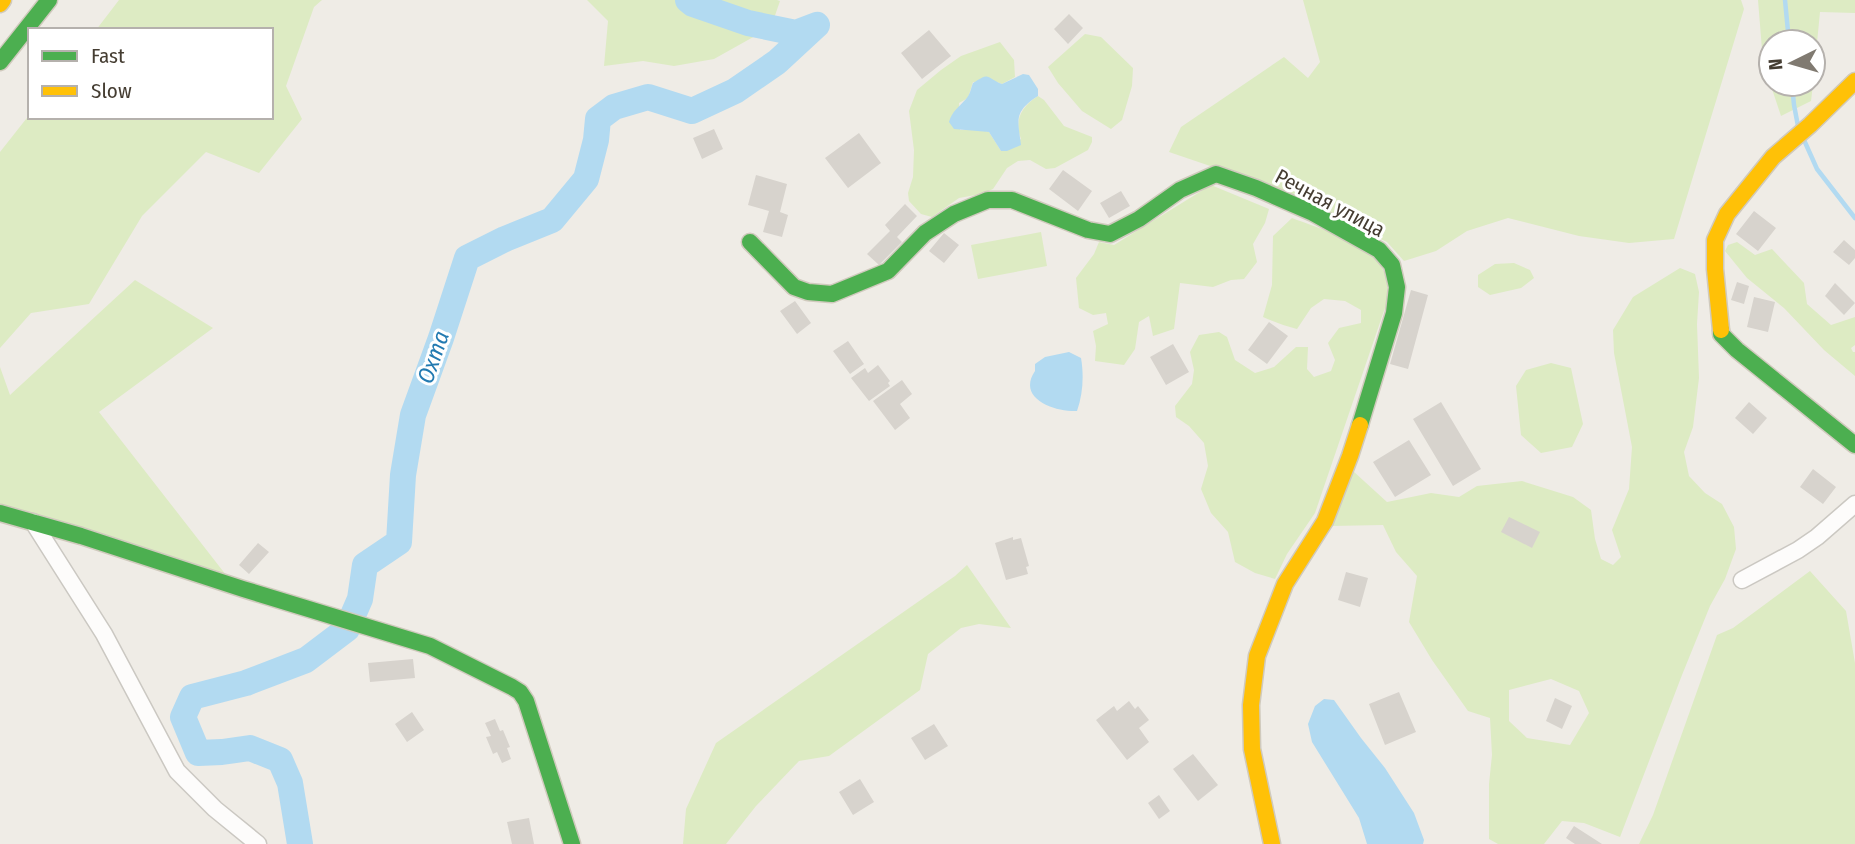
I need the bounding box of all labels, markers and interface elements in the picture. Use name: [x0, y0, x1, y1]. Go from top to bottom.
legend: [28, 28, 273, 119]
north arrow: [1757, 28, 1827, 98]
text: Fast: [91, 43, 125, 69]
text: N: [1764, 58, 1788, 71]
text: Slow: [91, 78, 132, 104]
street label: Речная улица: [1271, 163, 1389, 243]
water label: Охта: [411, 327, 455, 387]

